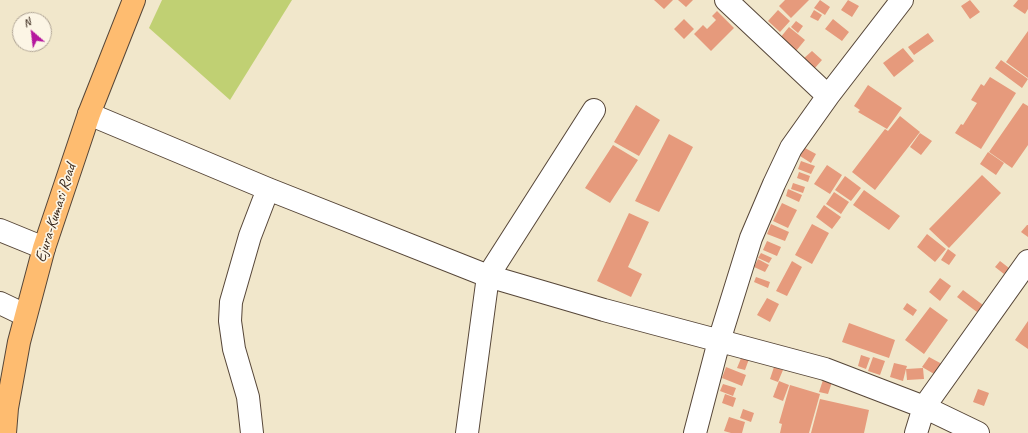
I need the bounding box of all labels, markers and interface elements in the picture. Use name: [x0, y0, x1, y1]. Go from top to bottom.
north arrow: [12, 12, 52, 52]
text: N: [21, 15, 33, 30]
street label: Ejura-Kumasi Road: [31, 161, 81, 265]

